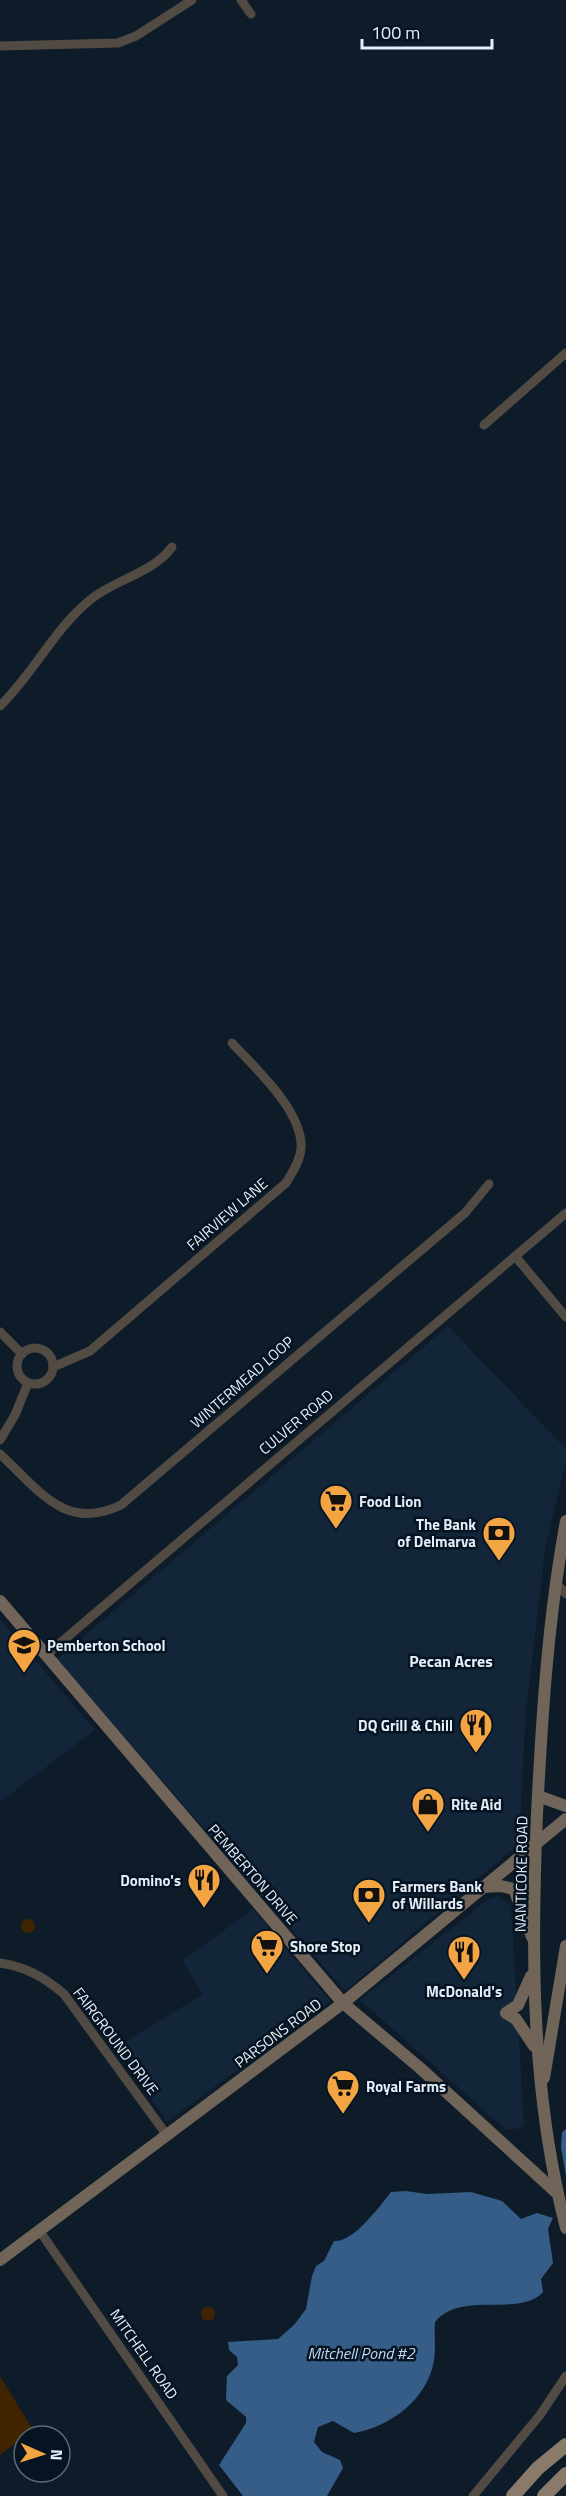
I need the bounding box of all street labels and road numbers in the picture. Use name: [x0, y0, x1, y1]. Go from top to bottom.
street label: FAIRVIEW LANE: [181, 1172, 273, 1256]
street label: WINTERMEAD LOOP: [185, 1330, 299, 1434]
street label: CULVER ROAD: [254, 1384, 338, 1460]
street label: NANTICOKE ROAD: [508, 1816, 534, 1932]
street label: PEMBERTON DRIVE: [203, 1819, 303, 1929]
street label: FAIRGROUND DRIVE: [68, 1982, 164, 2100]
street label: PARSONS ROAD: [230, 1993, 326, 2073]
street label: MITCHELL ROAD: [104, 2304, 184, 2404]

